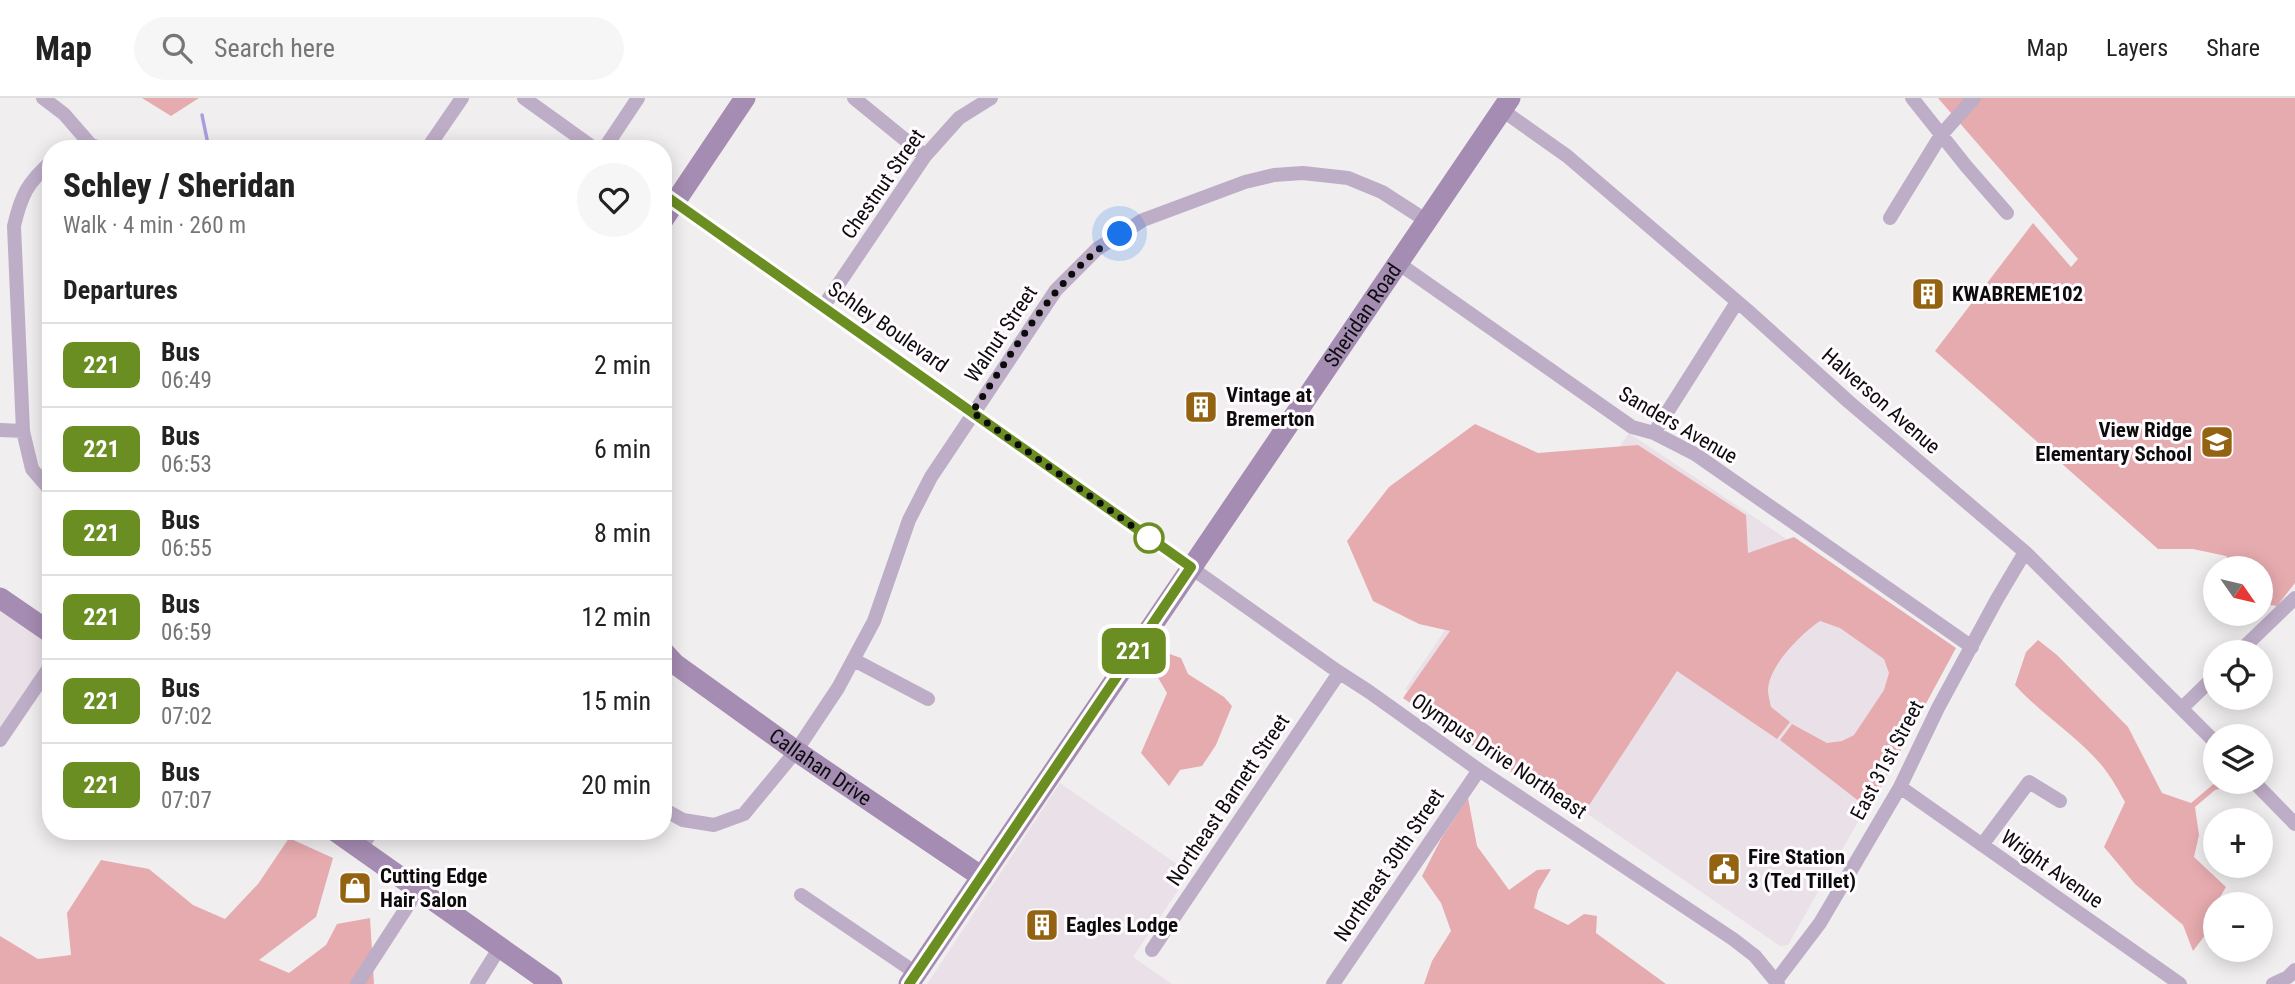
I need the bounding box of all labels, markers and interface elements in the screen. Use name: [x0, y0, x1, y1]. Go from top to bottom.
search box: [134, 17, 624, 80]
text: Map: [35, 29, 92, 68]
icon: search: [158, 29, 196, 67]
text: Search here: [214, 33, 335, 63]
text: Map: [2027, 34, 2068, 62]
text: Layers: [2106, 34, 2168, 62]
text: Share: [2206, 34, 2260, 62]
street label: Chestnut Street: [836, 125, 930, 243]
button: heart: [577, 163, 651, 237]
text: Schley / Sheridan: [63, 166, 295, 205]
text: Walk · 4 min · 260 m: [63, 212, 246, 239]
your location: [1102, 216, 1137, 251]
street label: Sheridan Road: [1319, 259, 1406, 372]
text: Departures: [63, 275, 178, 305]
building icon: KWABREME102: [1909, 275, 1947, 313]
street label: Schley Boulevard: [823, 277, 953, 377]
street label: Walnut Street: [960, 281, 1042, 387]
place label: KWABREME102: [1952, 282, 2083, 306]
text: Bus: [161, 337, 200, 367]
street label: Halverson Avenue: [1817, 343, 1945, 459]
text: 2 min: [594, 350, 651, 380]
text: 221: [83, 351, 120, 379]
text: 06:49: [161, 367, 212, 394]
street label: Sanders Avenue: [1615, 381, 1742, 469]
place label: Vintage at Bremerton: [1226, 383, 1315, 431]
building icon: Vintage at Bremerton: [1182, 388, 1220, 426]
place label: View Ridge Elementary School: [2035, 418, 2192, 466]
text: Bus: [161, 421, 200, 451]
school or university icon: View Ridge Elementary School: [2198, 423, 2236, 461]
text: 6 min: [594, 434, 651, 464]
text: 221: [83, 435, 120, 463]
text: 06:53: [161, 451, 212, 478]
text: Bus: [161, 505, 200, 535]
text: 8 min: [594, 518, 651, 548]
text: 221: [83, 519, 120, 547]
unlabelled marker: [1134, 523, 1164, 553]
text: 06:55: [161, 535, 212, 562]
north arrow: [2203, 556, 2273, 626]
map controls: [2203, 556, 2273, 962]
text: Bus: [161, 589, 200, 619]
text: 12 min: [581, 602, 651, 632]
text: 221: [83, 603, 120, 631]
text: 06:59: [161, 619, 212, 646]
line badge: 221: [1094, 628, 1174, 674]
text: 221: [1116, 637, 1152, 665]
button: locate: [2203, 640, 2273, 710]
text: Bus: [161, 673, 200, 703]
text: 15 min: [581, 686, 651, 716]
text: 221: [83, 687, 120, 715]
street label: Olympus Drive Northeast: [1407, 688, 1591, 824]
street label: East 31st Street: [1845, 696, 1929, 824]
text: 07:02: [161, 703, 212, 730]
street label: Northeast Barnett Street: [1162, 710, 1294, 890]
street label: Callahan Drive: [765, 724, 876, 811]
button: layers: [2203, 724, 2273, 794]
text: Bus: [161, 757, 200, 787]
text: 20 min: [581, 770, 651, 800]
text: 221: [83, 771, 120, 799]
street label: Northeast 30th Street: [1329, 784, 1449, 946]
text: 07:07: [161, 787, 212, 814]
button: +: [2203, 808, 2273, 878]
street label: Wright Avenue: [1996, 825, 2108, 913]
place label: Fire Station 3 (Ted Tillet): [1748, 845, 1856, 893]
public building icon: Fire Station 3 (Ted Tillet): [1705, 850, 1743, 888]
place label: Cutting Edge Hair Salon: [380, 864, 487, 912]
shop icon: Cutting Edge Hair Salon: [336, 869, 374, 907]
button: −: [2203, 892, 2273, 962]
building icon: Eagles Lodge: [1023, 906, 1061, 944]
place label: Eagles Lodge: [1066, 913, 1178, 937]

